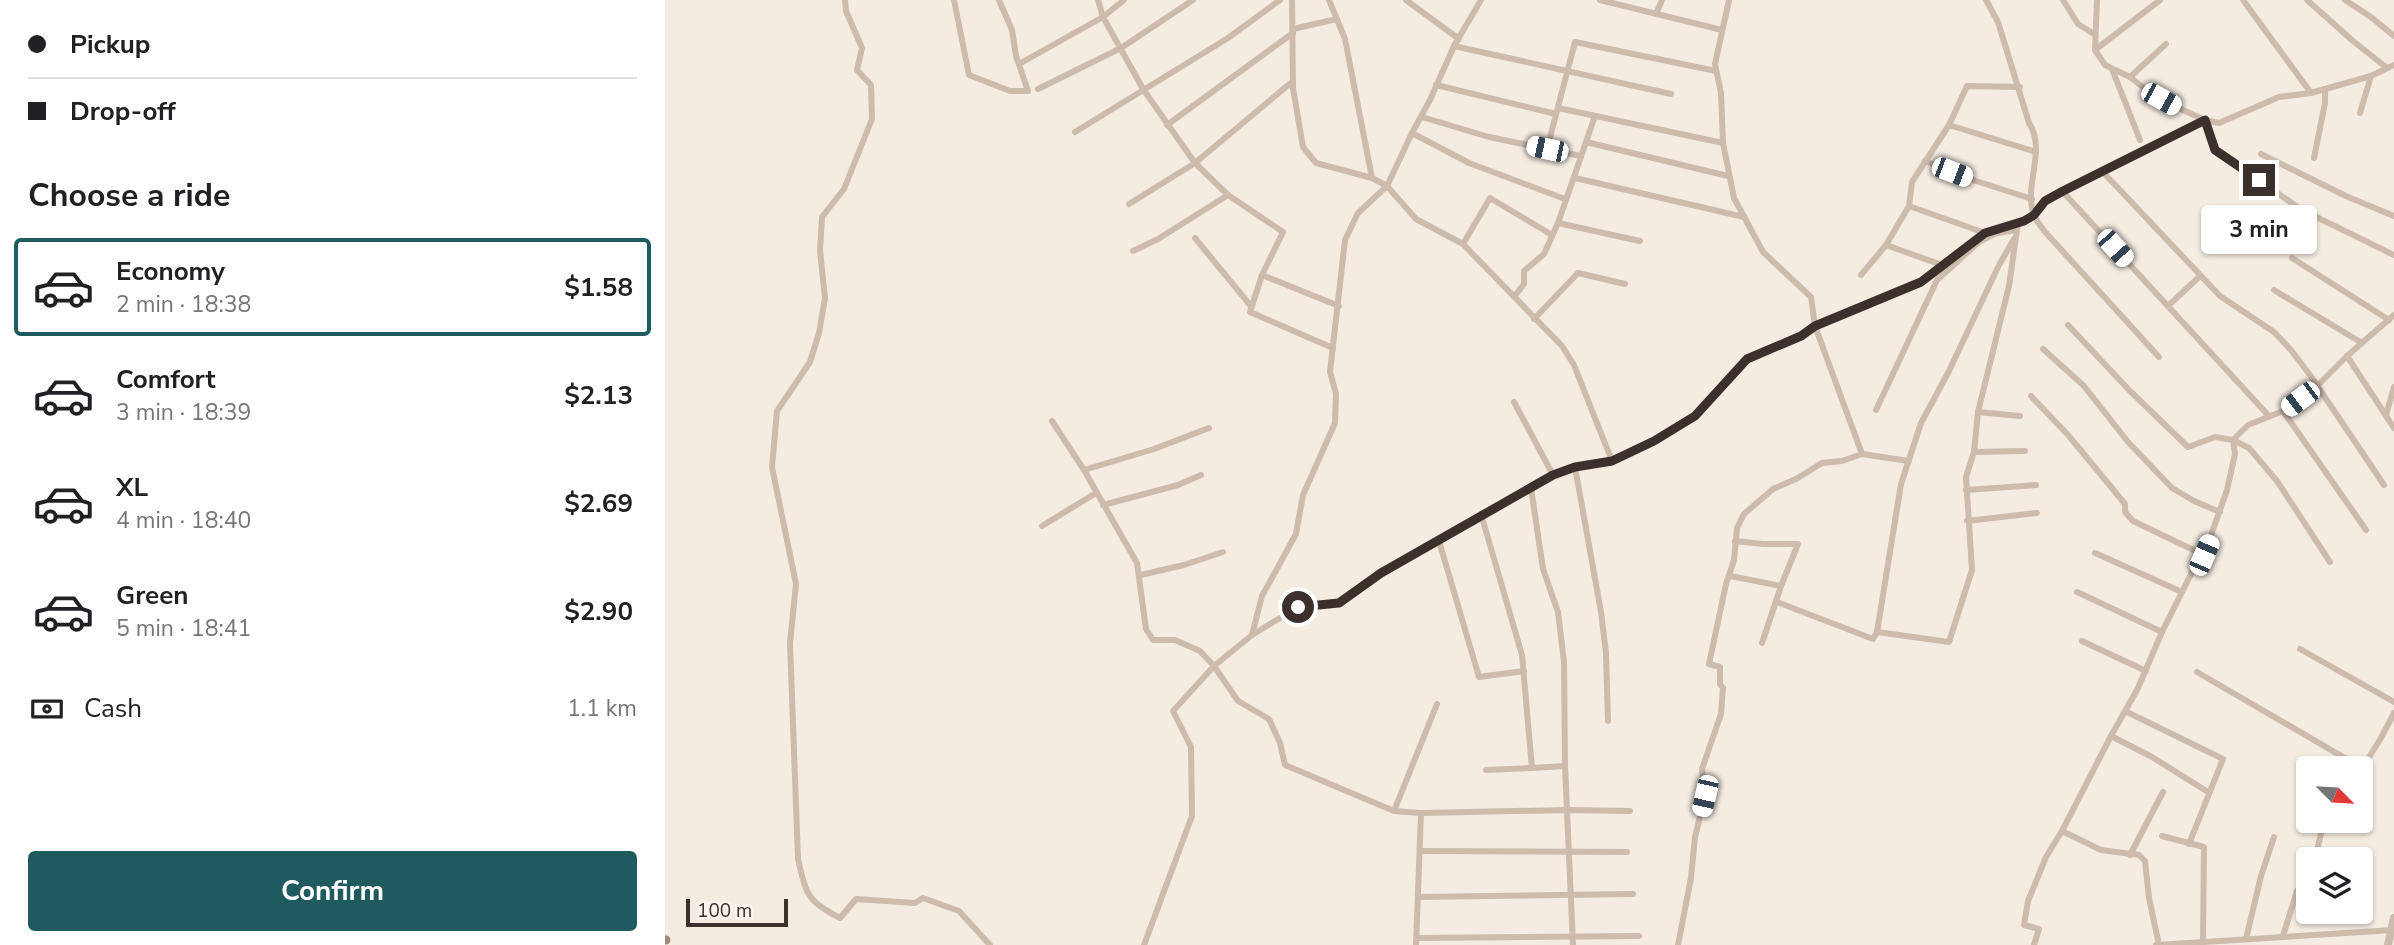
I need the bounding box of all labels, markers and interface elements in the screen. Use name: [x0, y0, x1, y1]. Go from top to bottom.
text: Pickup: [70, 27, 150, 62]
car: [2138, 80, 2185, 118]
text: Drop-off: [70, 94, 176, 129]
car: [1525, 134, 1570, 164]
car: [1929, 155, 1976, 189]
route end: [2243, 164, 2275, 196]
text: Choose a ride: [28, 174, 230, 217]
callout: 3 min: [2201, 204, 2317, 254]
text: 3 min: [2229, 214, 2289, 245]
car: [2094, 225, 2137, 271]
text: Economy: [116, 254, 225, 289]
icon: car: [32, 256, 95, 319]
text: $1.58: [564, 270, 633, 305]
text: 2 min · 18:38: [116, 289, 251, 320]
text: Comfort: [116, 362, 216, 397]
icon: car: [32, 364, 95, 427]
text: $2.13: [564, 378, 633, 413]
car: [2277, 378, 2324, 420]
text: 3 min · 18:39: [116, 397, 251, 428]
text: XL: [116, 470, 148, 505]
icon: car: [32, 472, 95, 535]
text: $2.69: [564, 486, 633, 521]
text: 4 min · 18:40: [116, 505, 251, 536]
car: [2187, 532, 2222, 578]
text: Green: [116, 578, 189, 613]
icon: car: [32, 580, 95, 643]
route start: [1282, 591, 1314, 623]
text: $2.90: [564, 594, 633, 629]
text: 5 min · 18:41: [116, 613, 251, 644]
icon: cash: [28, 690, 66, 728]
text: Cash: [84, 691, 142, 726]
text: 1.1 km: [567, 693, 637, 724]
north arrow: [2296, 756, 2373, 833]
map controls: [2296, 756, 2373, 924]
car: [1691, 773, 1720, 819]
button: layers: [2296, 847, 2373, 924]
button: Confirm: [28, 851, 637, 931]
scale bar: [686, 896, 787, 928]
text: 100 m: [697, 898, 752, 924]

